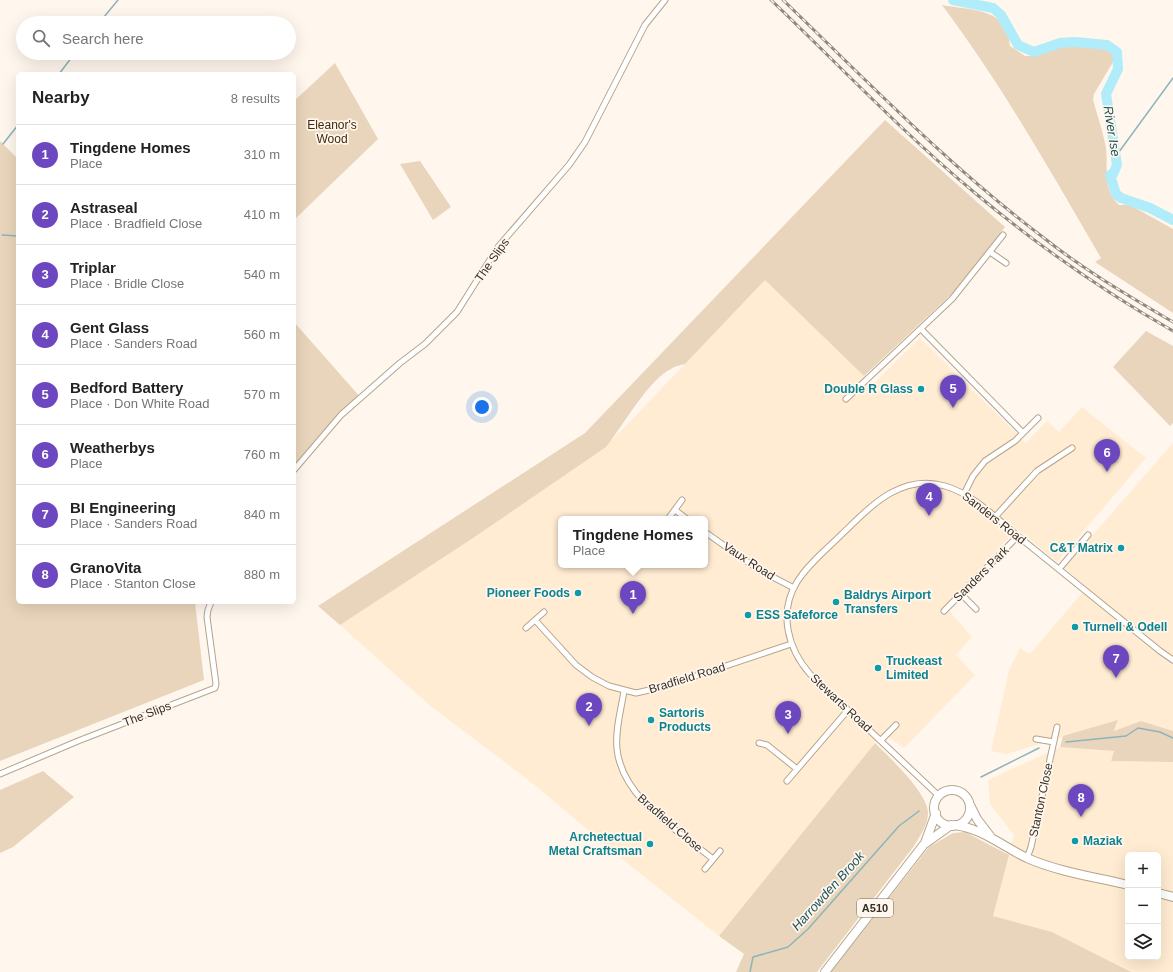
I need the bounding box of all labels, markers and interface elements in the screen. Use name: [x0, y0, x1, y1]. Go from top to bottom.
search box: [16, 16, 296, 60]
icon: search: [30, 27, 52, 49]
text: Search here: [62, 30, 144, 47]
text: Nearby: [32, 88, 90, 107]
text: 8 results: [231, 91, 280, 106]
water label: River Ise: [1101, 104, 1123, 158]
park label: Eleanor's Wood: [307, 118, 357, 146]
text: Tingdene Homes: [70, 139, 191, 156]
text: 1: [41, 147, 49, 162]
text: 310 m: [244, 147, 280, 162]
text: Place: [70, 156, 103, 171]
text: Astraseal: [70, 199, 138, 216]
text: 2: [41, 207, 49, 222]
text: 410 m: [244, 207, 280, 222]
text: Place · Bradfield Close: [70, 216, 202, 231]
street label: The Slips: [472, 235, 512, 285]
text: Triplar: [70, 259, 116, 276]
text: 3: [41, 267, 49, 282]
text: 540 m: [244, 267, 280, 282]
text: Place · Bridle Close: [70, 276, 184, 291]
text: Gent Glass: [70, 319, 149, 336]
text: 4: [41, 327, 49, 342]
text: 560 m: [244, 327, 280, 342]
text: Place · Sanders Road: [70, 336, 197, 351]
pin: 5: [940, 375, 966, 408]
text: Bedford Battery: [70, 379, 183, 396]
place label: Double R Glass: [824, 382, 913, 396]
marker: Double R Glass: [916, 384, 926, 394]
text: 5: [41, 387, 49, 402]
text: 570 m: [244, 387, 280, 402]
text: Place · Don White Road: [70, 396, 209, 411]
your location: [472, 397, 492, 417]
text: Weatherbys: [70, 439, 155, 456]
pin: 6: [1094, 439, 1120, 472]
text: 6: [41, 447, 49, 462]
text: 760 m: [244, 447, 280, 462]
text: Place: [70, 456, 103, 471]
pin: 4: [916, 483, 942, 516]
street label: Sanders Road: [959, 489, 1029, 547]
text: BI Engineering: [70, 499, 176, 516]
text: 7: [41, 507, 49, 522]
text: 840 m: [244, 507, 280, 522]
text: Place · Sanders Road: [70, 516, 197, 531]
popup: [558, 516, 708, 568]
text: Tingdene Homes: [573, 526, 693, 543]
street label: Vaux Road: [721, 539, 777, 583]
place label: C&T Matrix: [1050, 541, 1113, 555]
text: Place: [573, 543, 605, 558]
street label: Sanders Park: [950, 543, 1012, 605]
marker: C&T Matrix: [1116, 543, 1126, 553]
text: GranoVita: [70, 559, 141, 576]
text: 8: [41, 567, 49, 582]
text: 880 m: [244, 567, 280, 582]
text: Place · Stanton Close: [70, 576, 196, 591]
pin: 1: [620, 581, 646, 614]
place label: Pioneer Foods: [487, 586, 570, 600]
marker: Pioneer Foods: [573, 588, 583, 598]
place label: Baldrys Airport Transfers: [844, 588, 931, 616]
marker: Baldrys Airport Transfers: [831, 597, 841, 607]
place label: ESS Safeforce: [756, 608, 838, 622]
marker: ESS Safeforce: [743, 610, 753, 620]
place label: Turnell & Odell: [1083, 620, 1167, 634]
marker: Turnell & Odell: [1070, 622, 1080, 632]
pin: 7: [1103, 645, 1129, 678]
place label: Truckeast Limited: [886, 654, 942, 682]
street label: Bradfield Road: [647, 660, 727, 696]
marker: Truckeast Limited: [873, 663, 883, 673]
street label: Stewarts Road: [807, 671, 875, 735]
pin: 2: [576, 693, 602, 726]
street label: The Slips: [121, 699, 173, 729]
pin: 3: [775, 701, 801, 734]
place label: Sartoris Products: [659, 706, 711, 734]
marker: Sartoris Products: [646, 715, 656, 725]
street label: Stanton Close: [1026, 761, 1056, 838]
pin: 8: [1068, 784, 1094, 817]
street label: Bradfield Close: [635, 791, 706, 855]
place label: Archetectual Metal Craftsman: [549, 830, 642, 858]
place label: Maziak: [1083, 834, 1123, 848]
marker: Maziak: [1070, 836, 1080, 846]
marker: Archetectual Metal Craftsman: [645, 839, 655, 849]
water label: Harrowden Brook: [789, 847, 868, 934]
map controls: [1125, 852, 1161, 960]
button: +: [1125, 852, 1161, 888]
button: −: [1125, 888, 1161, 924]
road number: A510: [857, 899, 893, 917]
button: layers: [1125, 924, 1161, 960]

